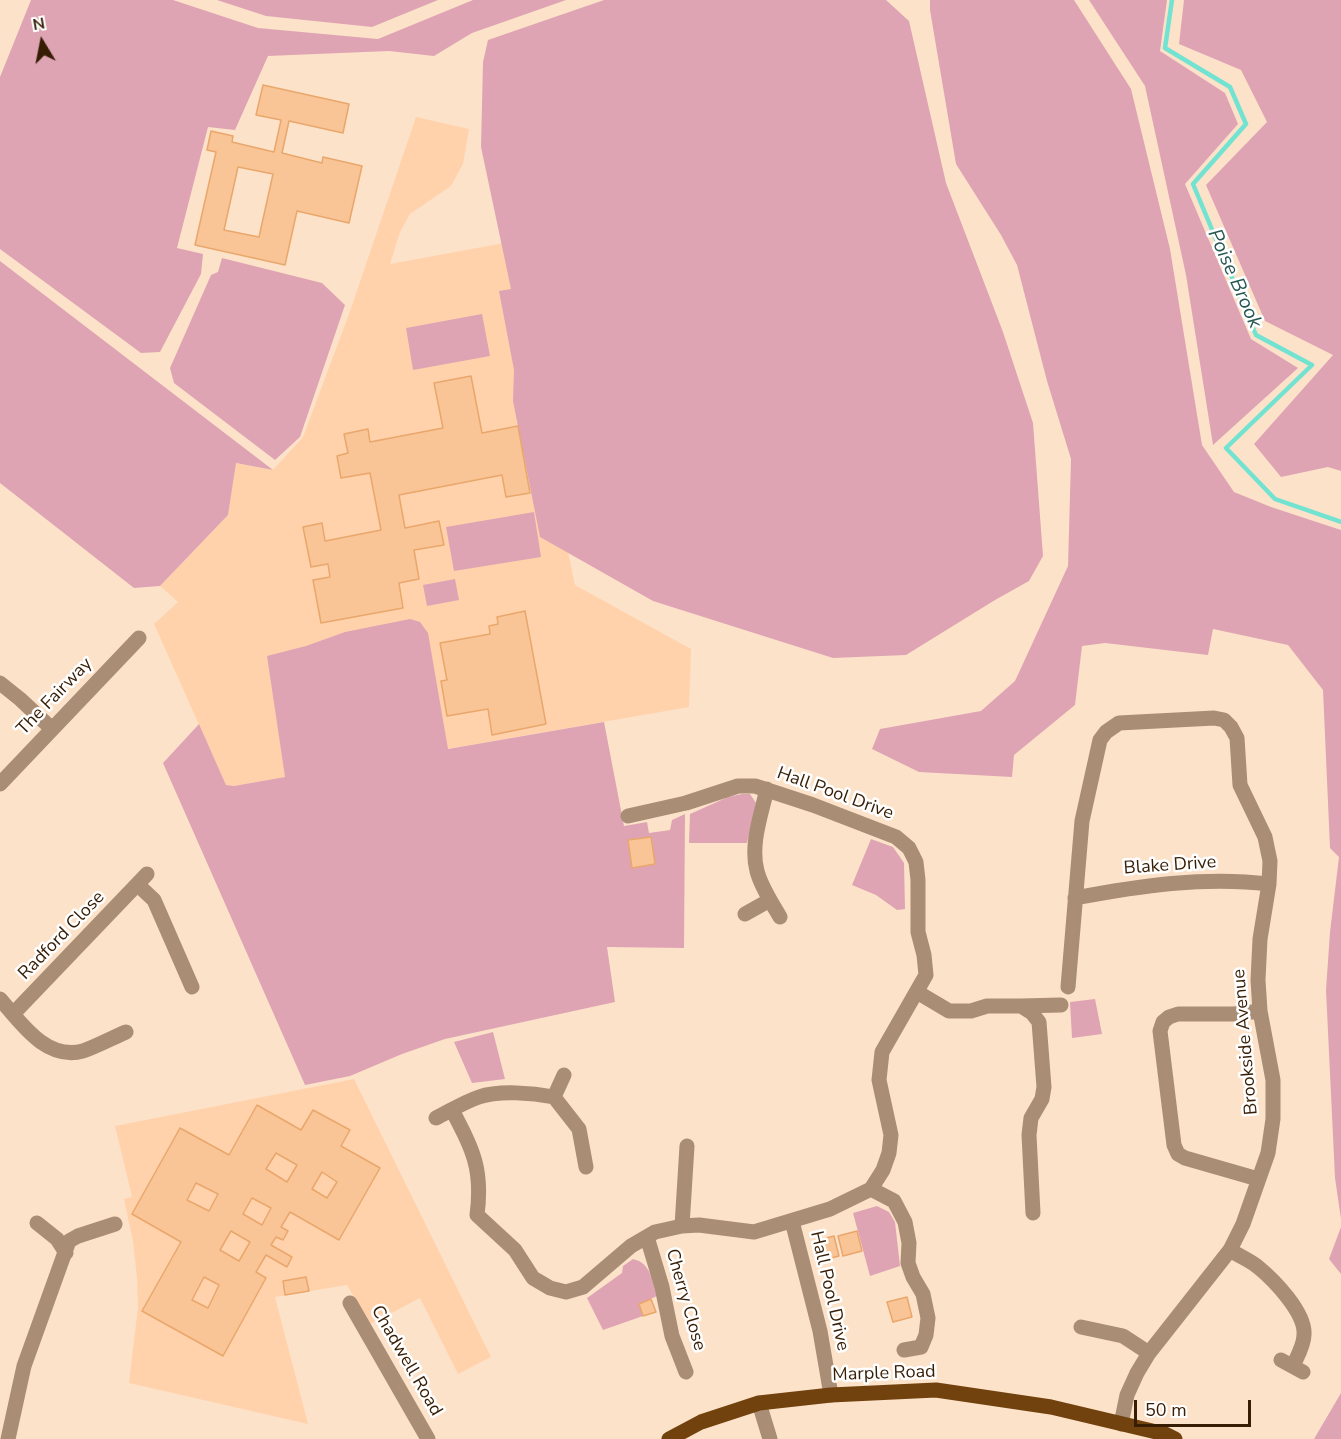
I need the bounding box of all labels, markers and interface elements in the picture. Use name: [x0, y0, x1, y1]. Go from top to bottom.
north arrow: [12, 12, 72, 72]
text: N: [31, 12, 47, 36]
water label: Poise Brook: [1201, 226, 1267, 332]
street label: The Fairway: [13, 654, 97, 740]
street label: Hall Pool Drive: [774, 763, 896, 825]
street label: Blake Drive: [1123, 852, 1217, 880]
street label: Radford Close: [14, 887, 110, 985]
street label: Brookside Avenue: [1229, 968, 1263, 1116]
street label: Hall Pool Drive: [805, 1229, 853, 1353]
street label: Cherry Close: [660, 1247, 710, 1353]
street label: Chadwell Road: [366, 1302, 446, 1420]
street label: Marple Road: [832, 1361, 936, 1387]
scale bar: [1137, 1388, 1254, 1426]
text: 50 m: [1145, 1398, 1187, 1422]

